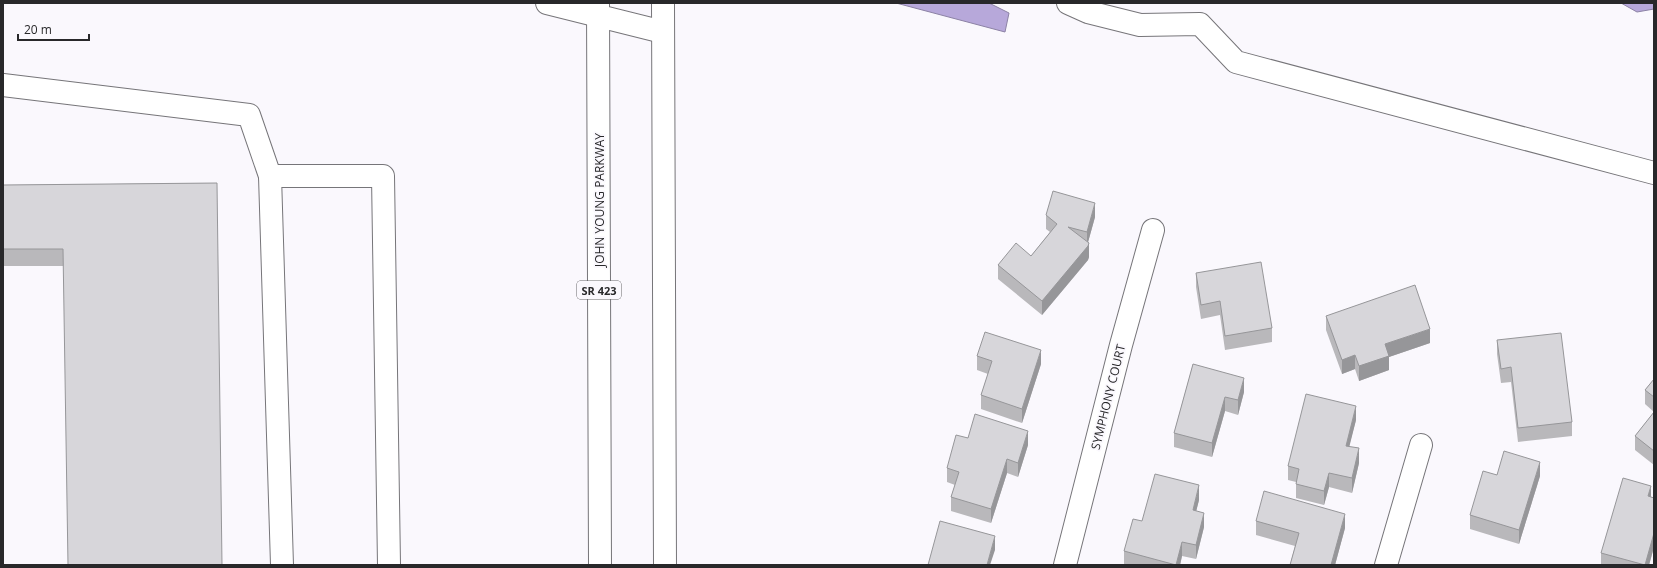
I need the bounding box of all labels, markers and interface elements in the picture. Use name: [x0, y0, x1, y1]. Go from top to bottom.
scale bar: [18, 16, 89, 42]
text: 20 m: [24, 21, 52, 38]
street label: JOHN YOUNG PARKWAY: [591, 133, 608, 268]
road number: SR 423: [577, 281, 621, 299]
street label: SYMPHONY COURT: [1087, 342, 1129, 451]

